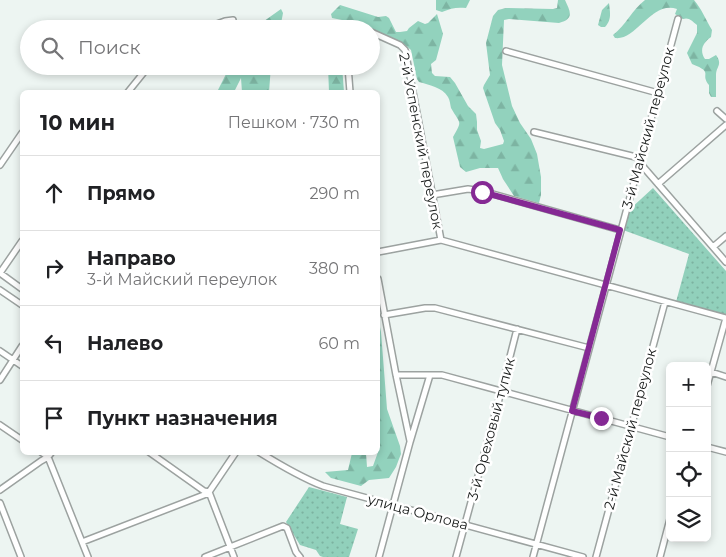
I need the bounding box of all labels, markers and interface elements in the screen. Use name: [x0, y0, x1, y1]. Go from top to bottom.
search box: [20, 20, 380, 75]
icon: search: [38, 34, 66, 62]
text: Поиск: [78, 36, 141, 59]
street label: 3-й Майский переулок: [618, 45, 678, 211]
street label: 2-й Успенский переулок: [395, 51, 447, 231]
text: 10 мин: [40, 110, 115, 135]
text: Пешком · 730 m: [228, 113, 360, 132]
icon: ahead: [40, 179, 68, 207]
route start: [471, 181, 494, 204]
text: Прямо: [87, 182, 155, 205]
text: 290 m: [309, 184, 360, 203]
text: Направо: [87, 247, 176, 270]
icon: right: [40, 254, 68, 282]
text: 380 m: [309, 259, 360, 278]
text: 3-й Майский переулок: [87, 270, 277, 289]
icon: left: [40, 329, 68, 357]
text: Налево: [87, 332, 163, 355]
text: 60 m: [318, 334, 360, 353]
street label: 2-й Майский переулок: [600, 346, 660, 512]
street label: 3-й Ореховый тупик: [463, 356, 519, 502]
map controls: [666, 362, 711, 542]
button: +: [666, 362, 711, 407]
icon: arrive: [40, 404, 68, 432]
text: Пункт назначения: [87, 407, 278, 430]
route end: [590, 407, 613, 430]
button: −: [666, 407, 711, 452]
button: locate: [666, 452, 711, 497]
street label: улица Орлова: [365, 490, 470, 534]
button: layers: [666, 497, 711, 542]

